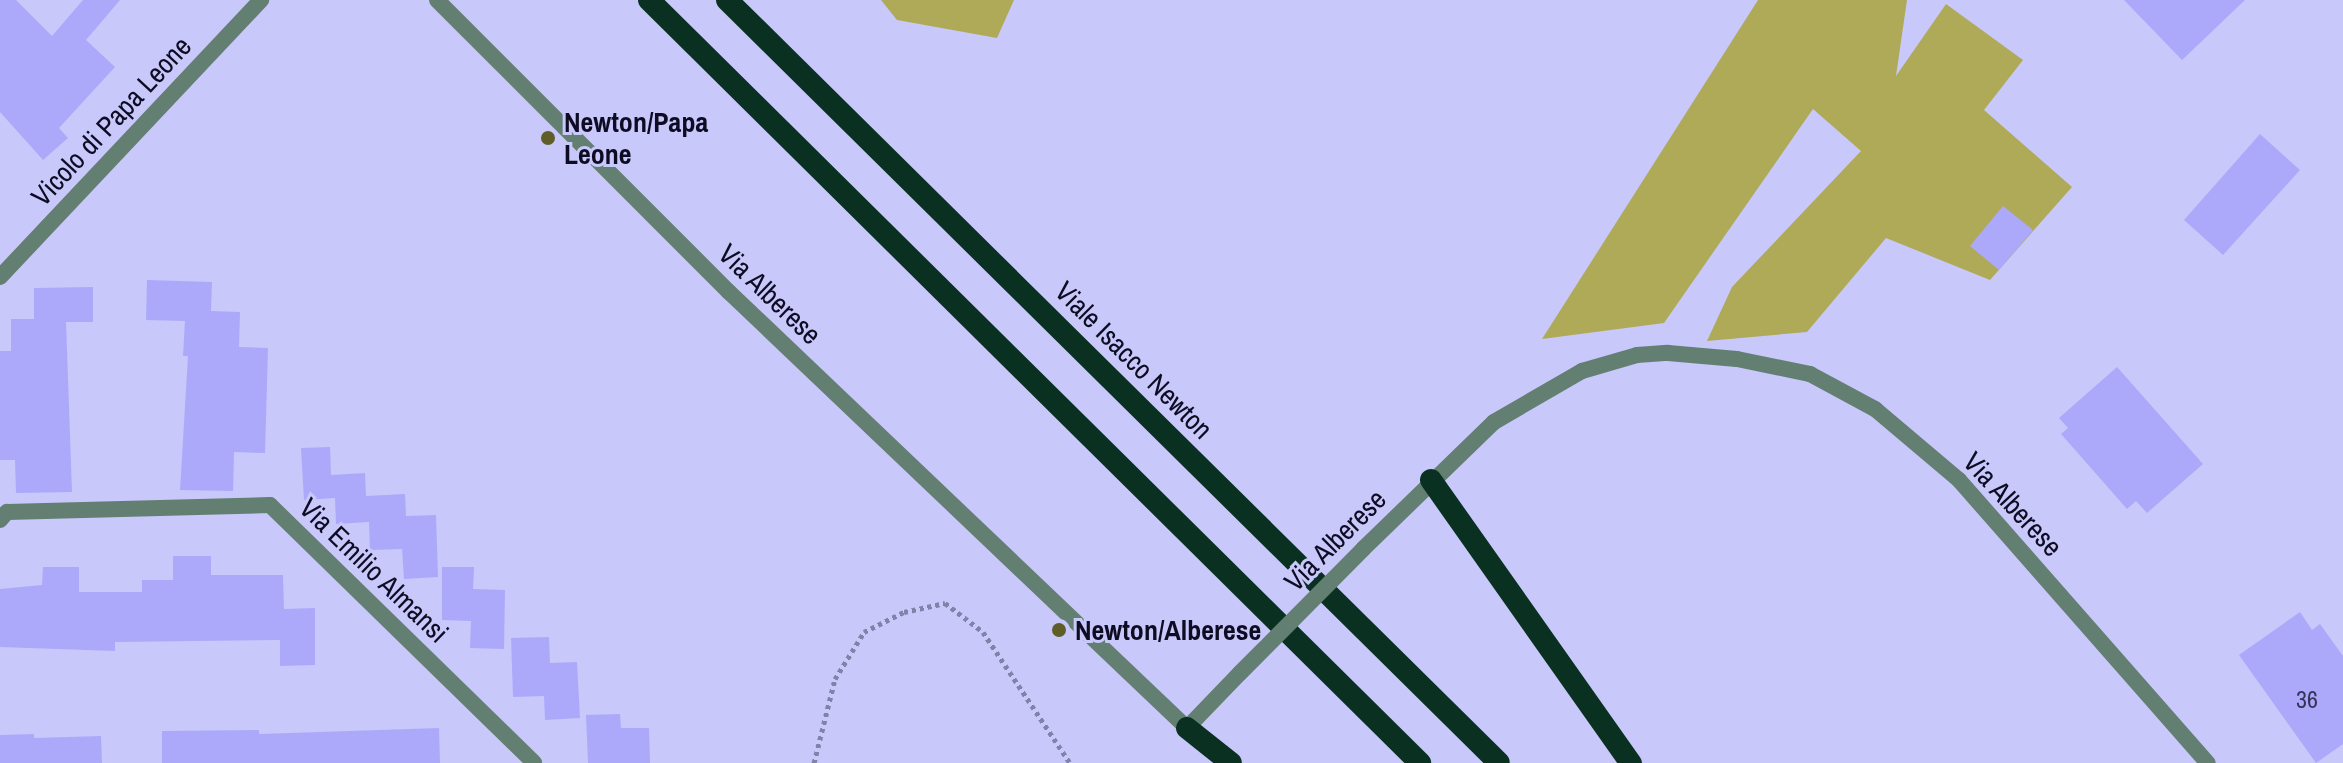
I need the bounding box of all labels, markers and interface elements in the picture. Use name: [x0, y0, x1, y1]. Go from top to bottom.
street label: Vicolo di Papa Leone: [24, 29, 198, 213]
place label: Newton/Papa Leone: [564, 105, 708, 171]
marker: Newton/Papa Leone: [539, 129, 557, 147]
street label: Via Alberese: [711, 236, 829, 352]
street label: Viale Isacco Newton: [1048, 274, 1220, 446]
street label: Via Alberese: [1956, 445, 2070, 563]
street label: Via Alberese: [1277, 482, 1393, 598]
street label: Via Emilio Almansi: [292, 490, 456, 650]
place label: Newton/Alberese: [1075, 613, 1261, 647]
marker: Newton/Alberese: [1050, 621, 1068, 639]
house number: 36: [2296, 686, 2318, 714]

